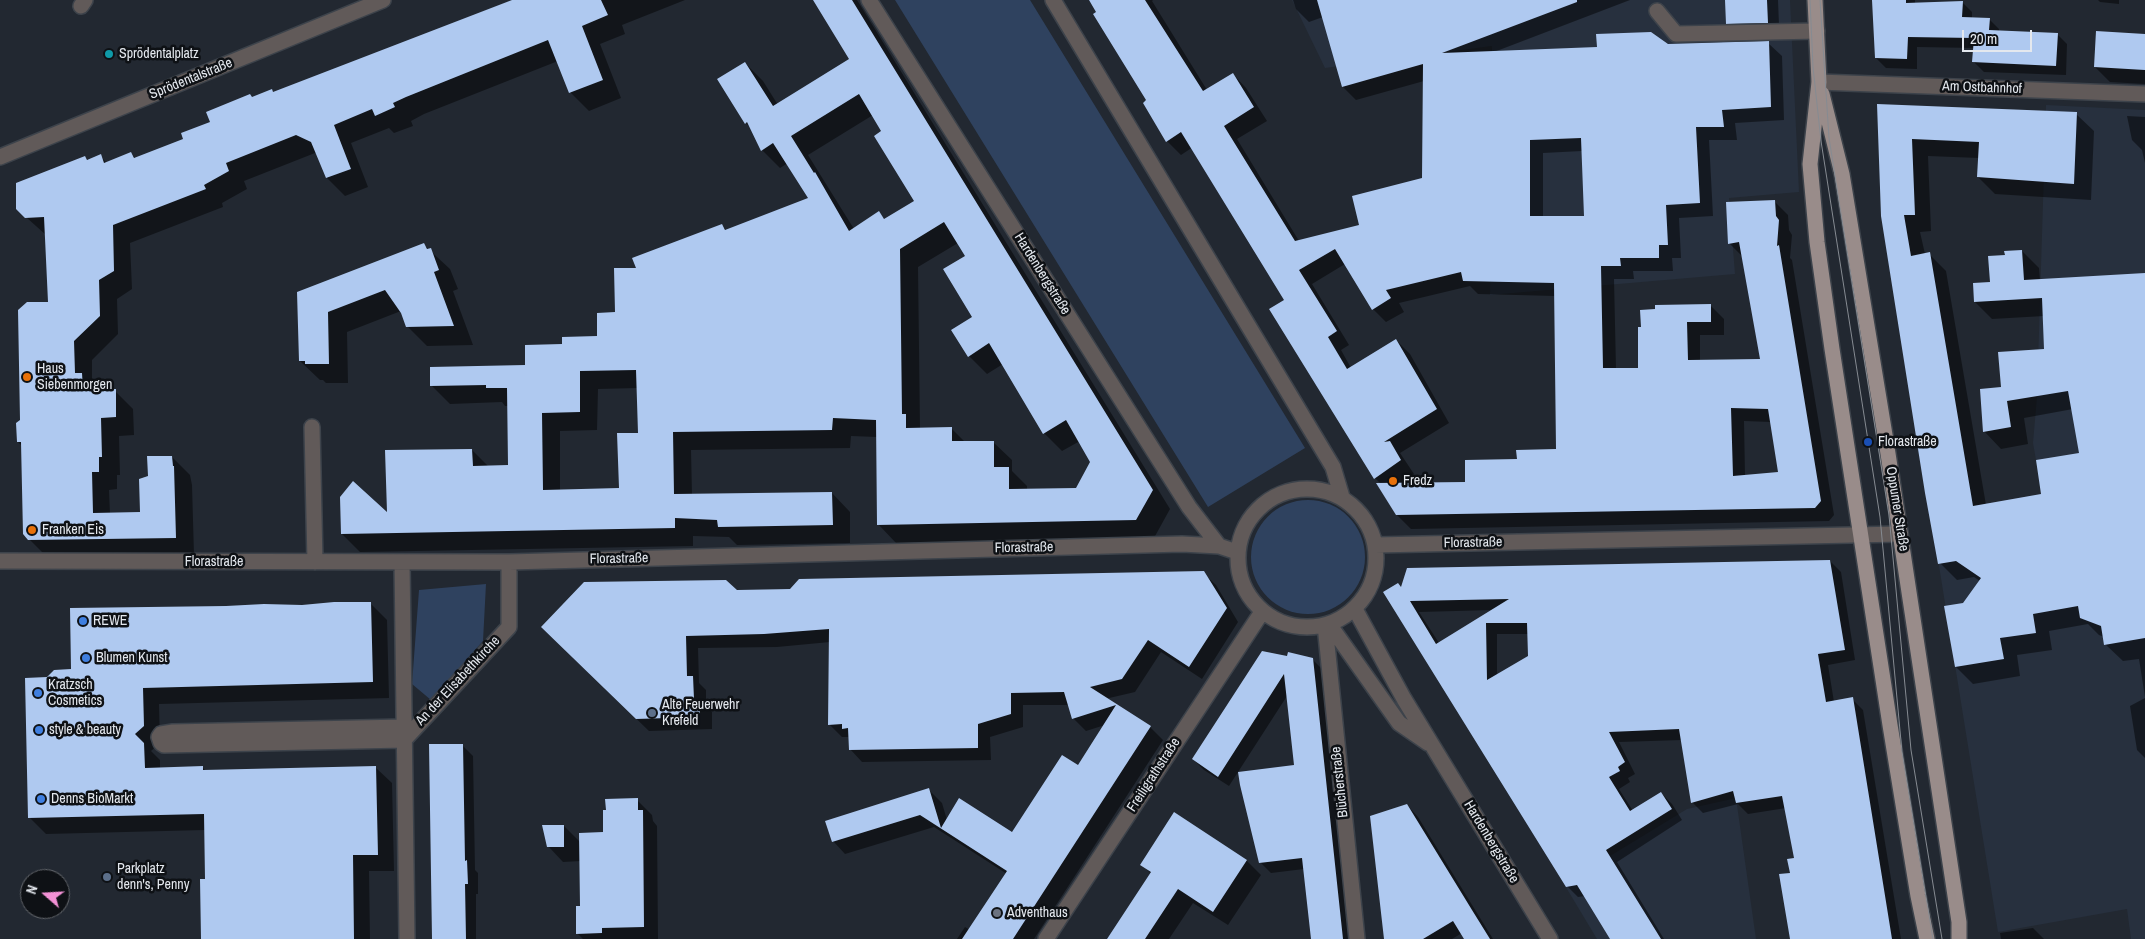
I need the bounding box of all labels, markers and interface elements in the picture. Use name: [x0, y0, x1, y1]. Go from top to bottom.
scale bar: [1965, 20, 2035, 52]
text: 20 m: [1970, 28, 1997, 49]
place label: Sprödentalplatz: [119, 46, 199, 62]
marker: Sprödentalplatz: [103, 48, 115, 60]
street label: Sprödentalstraße: [147, 55, 235, 103]
street label: Am Ostbahnhof: [1942, 78, 2022, 98]
street label: Hardenbergstraße: [1010, 230, 1074, 318]
place label: Haus Siebenmorgen: [37, 361, 112, 394]
marker: Haus Siebenmorgen: [21, 371, 33, 383]
place label: Florastraße: [1878, 434, 1937, 450]
marker: Florastraße: [1862, 436, 1874, 448]
street label: Oppumer Straße: [1882, 465, 1912, 553]
place label: Fredz: [1403, 473, 1432, 489]
marker: Fredz: [1387, 475, 1399, 487]
place label: Franken Eis: [42, 522, 104, 538]
marker: Franken Eis: [26, 524, 38, 536]
street label: Florastraße: [1444, 534, 1502, 552]
street label: Florastraße: [995, 539, 1053, 557]
street label: Florastraße: [590, 550, 648, 568]
street label: Florastraße: [185, 554, 243, 570]
place label: REWE: [93, 613, 127, 629]
marker: REWE: [77, 615, 89, 627]
street label: An der Elisabethkirche: [412, 633, 504, 729]
place label: Blumen Kunst: [96, 650, 167, 666]
marker: Blumen Kunst: [80, 652, 92, 664]
place label: Kratzsch Cosmetics: [48, 677, 102, 710]
marker: Kratzsch Cosmetics: [32, 687, 44, 699]
place label: Alte Feuerwehr Krefeld: [662, 697, 739, 730]
marker: Alte Feuerwehr Krefeld: [646, 707, 658, 719]
place label: style & beauty: [49, 722, 121, 738]
marker: style & beauty: [33, 724, 45, 736]
street label: Freiligrathstraße: [1124, 735, 1184, 815]
street label: Blücherstraße: [1328, 746, 1352, 818]
place label: Denns BioMarkt: [51, 791, 133, 807]
marker: Denns BioMarkt: [35, 793, 47, 805]
street label: Hardenbergstraße: [1460, 798, 1522, 886]
place label: Parkplatz denn's, Penny: [117, 861, 189, 894]
north arrow: [20, 869, 70, 919]
marker: Parkplatz denn's, Penny: [101, 871, 113, 883]
text: N: [22, 883, 42, 896]
place label: Adventhaus: [1007, 905, 1068, 921]
marker: Adventhaus: [991, 907, 1003, 919]

